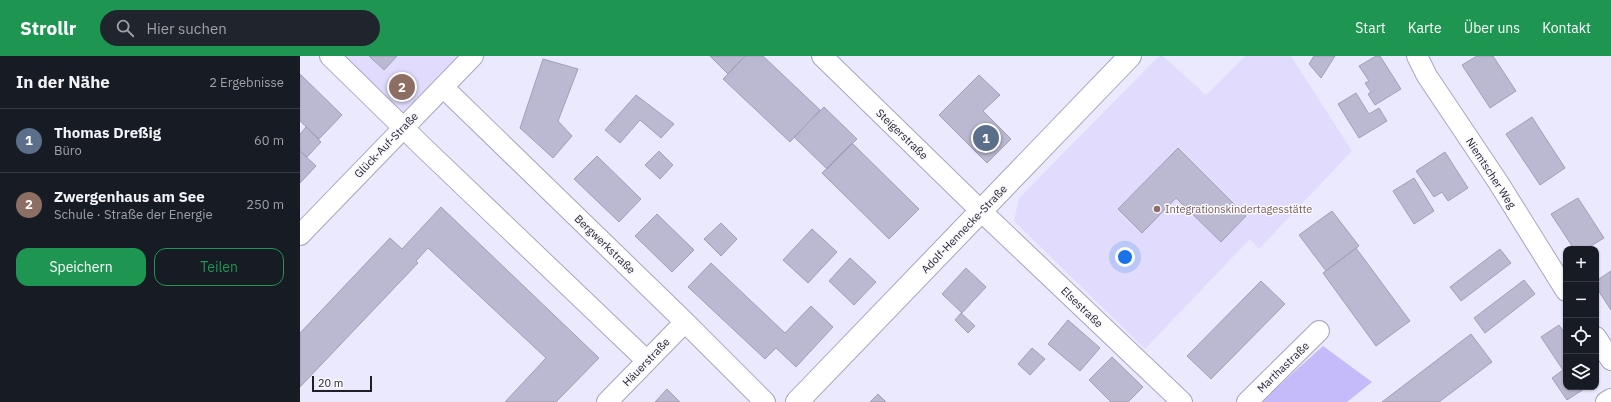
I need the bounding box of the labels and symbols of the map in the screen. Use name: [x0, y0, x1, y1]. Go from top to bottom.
pin: 2: [389, 72, 415, 102]
street label: Steigerstraße: [873, 106, 931, 162]
street label: Glück-Auf-Straße: [351, 109, 421, 181]
pin: 1: [973, 123, 999, 153]
street label: Niemtscher Weg: [1463, 135, 1519, 211]
street label: Adolf-Hennecke-Straße: [918, 182, 1010, 276]
place label: Integrationskindertagesstätte: [1165, 202, 1312, 216]
marker: Integrationskindertagesstätte: [1152, 204, 1162, 214]
street label: Bergwerkstraße: [572, 211, 638, 277]
your location: [1115, 247, 1135, 267]
street label: Elsestraße: [1058, 284, 1106, 330]
street label: Häuerstraße: [619, 335, 673, 389]
street label: Marthastraße: [1254, 339, 1312, 395]
scale bar: [312, 374, 372, 393]

